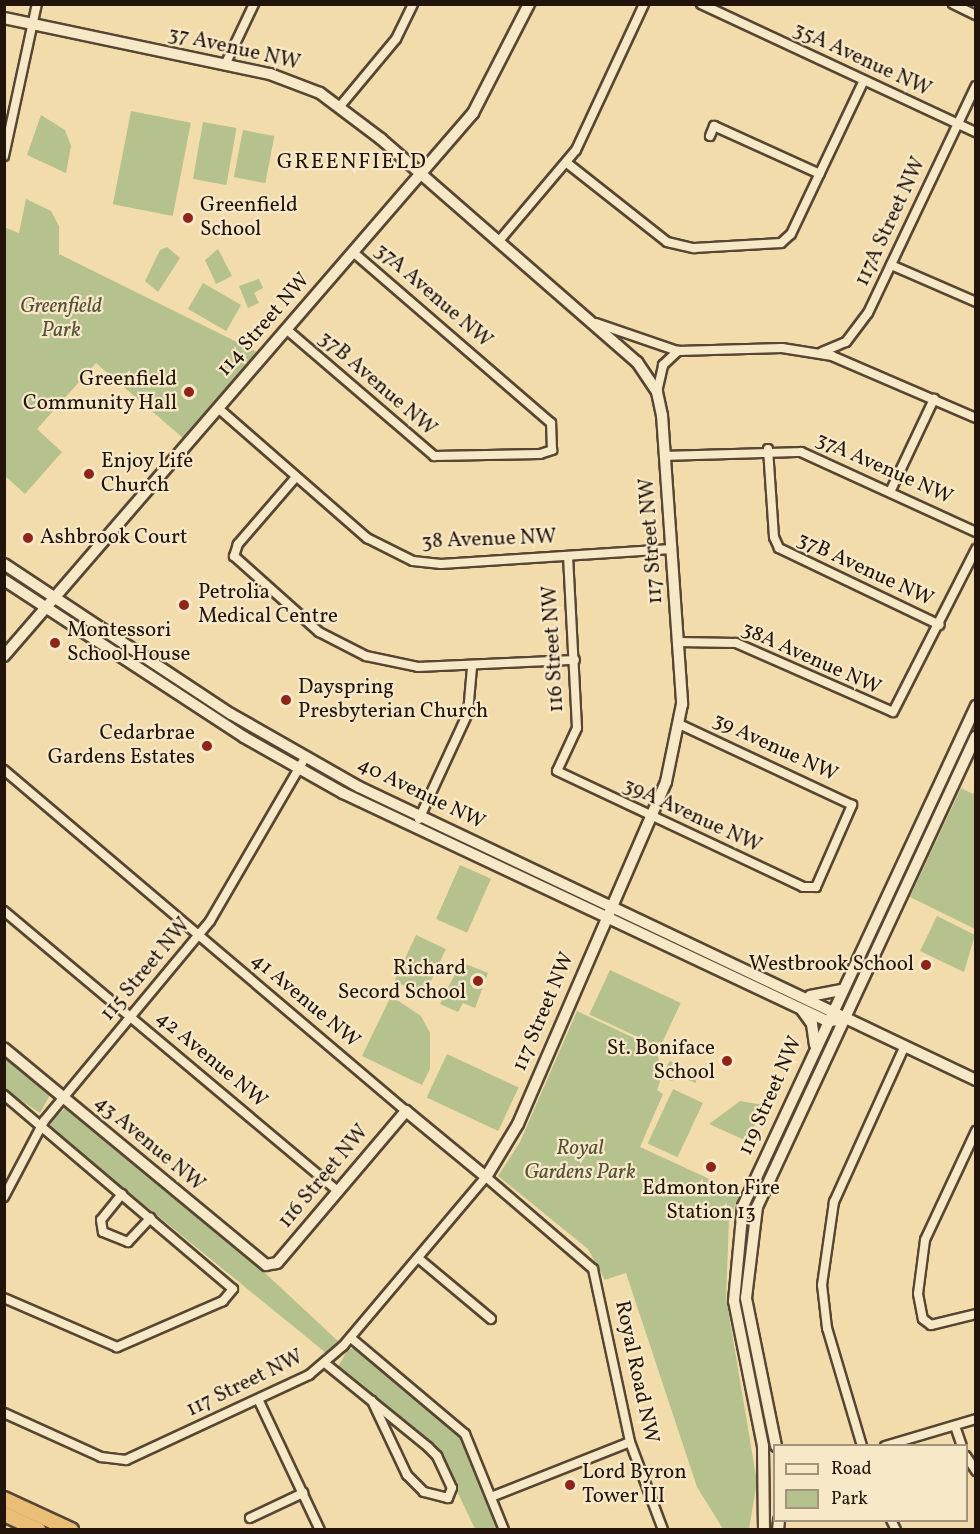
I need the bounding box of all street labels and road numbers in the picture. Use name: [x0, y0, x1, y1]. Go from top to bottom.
street label: 35A Avenue NW: [789, 17, 935, 103]
street label: 37 Avenue NW: [166, 22, 302, 76]
street label: 117A Street NW: [850, 154, 932, 290]
street label: 37A Avenue NW: [369, 238, 497, 354]
street label: 114 Street NW: [212, 268, 316, 382]
street label: 37B Avenue NW: [313, 326, 441, 442]
street label: 37A Avenue NW: [812, 428, 956, 510]
street label: 117 Street NW: [635, 477, 669, 605]
street label: 38 Avenue NW: [421, 525, 557, 555]
street label: 37B Avenue NW: [793, 527, 937, 613]
street label: 116 Street NW: [538, 585, 570, 713]
street label: 38A Avenue NW: [737, 617, 885, 701]
street label: 39 Avenue NW: [709, 708, 841, 788]
street label: 40 Avenue NW: [353, 752, 489, 836]
street label: 39A Avenue NW: [619, 773, 765, 859]
street label: 115 Street NW: [96, 913, 196, 1027]
street label: 41 Avenue NW: [245, 948, 365, 1054]
street label: 117 Street NW: [508, 949, 580, 1075]
street label: 42 Avenue NW: [150, 1006, 272, 1114]
street label: 119 Street NW: [734, 1033, 808, 1159]
street label: 43 Avenue NW: [89, 1091, 209, 1197]
street label: 116 Street NW: [274, 1120, 374, 1234]
street label: Royal Road NW: [609, 1298, 663, 1446]
street label: 117 Street NW: [183, 1345, 307, 1423]

